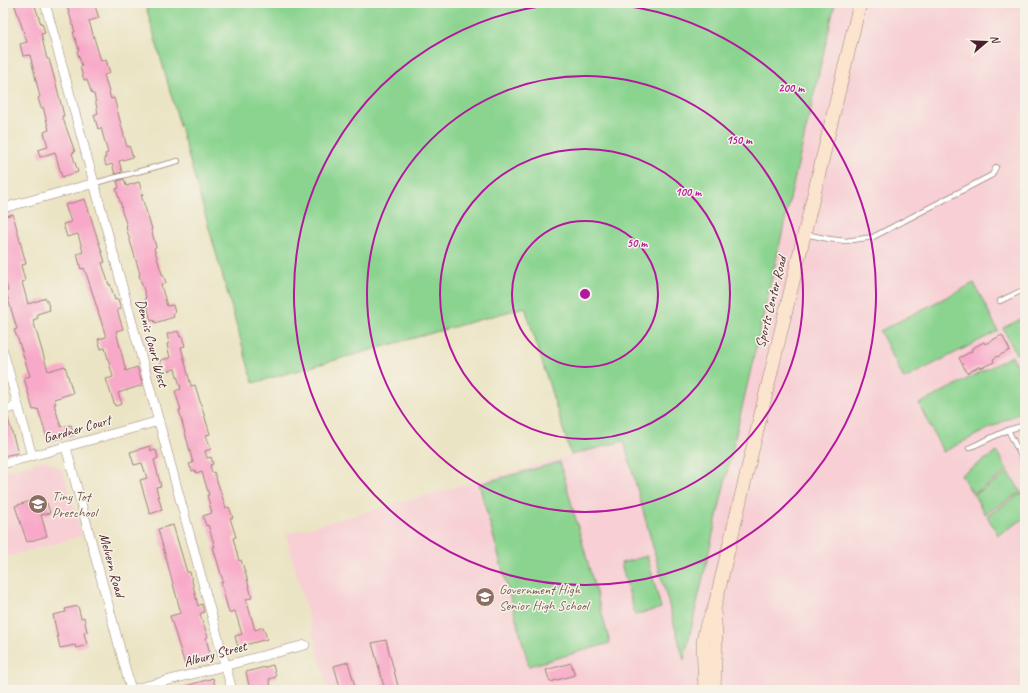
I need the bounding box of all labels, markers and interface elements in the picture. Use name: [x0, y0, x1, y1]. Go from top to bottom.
north arrow: [966, 22, 1006, 62]
text: N: [988, 33, 1004, 46]
text: 200 m: [778, 80, 805, 96]
text: 150 m: [726, 132, 753, 148]
text: 100 m: [675, 184, 702, 200]
text: 50 m: [627, 235, 648, 251]
street label: Sports Center Road: [751, 252, 791, 349]
centre of rings: [578, 287, 592, 301]
street label: Dennis Court West: [132, 297, 172, 390]
street label: Gardner Court: [41, 411, 115, 447]
place label: Tiny Tot Preschool: [52, 488, 99, 521]
school or university icon: Tiny Tot Preschool: [27, 493, 49, 515]
street label: Melvern Road: [95, 531, 129, 601]
place label: Government High Senior High School: [499, 581, 591, 614]
school or university icon: Government High Senior High School: [474, 586, 496, 608]
street label: Albury Street: [182, 637, 249, 671]

